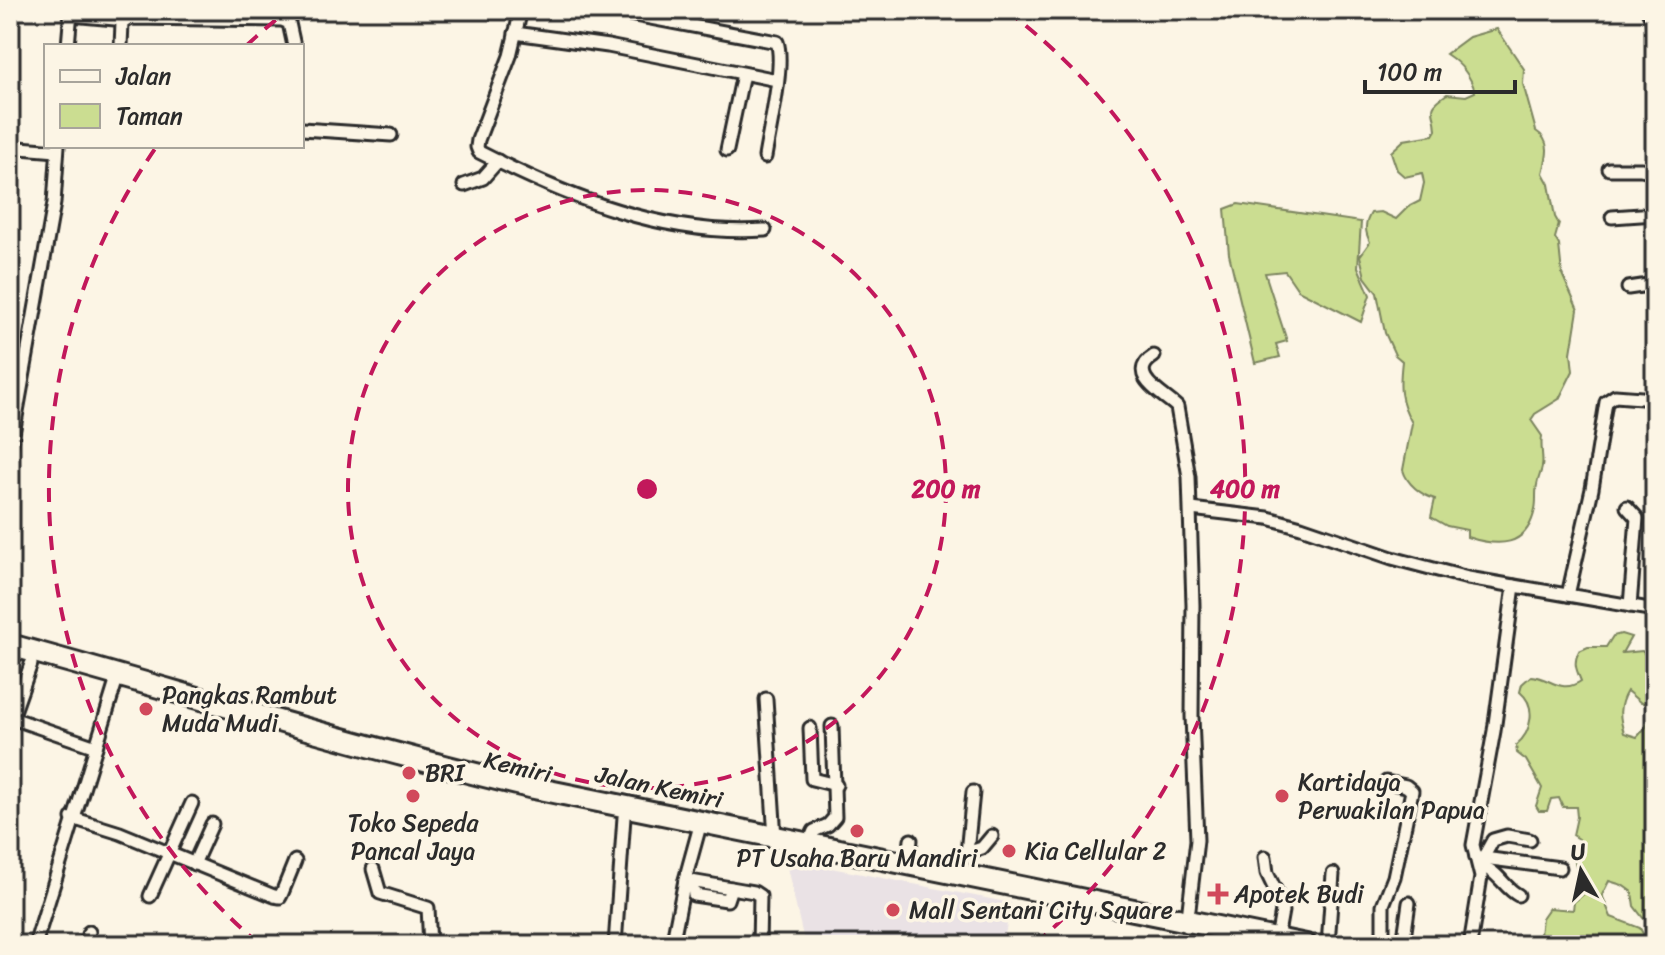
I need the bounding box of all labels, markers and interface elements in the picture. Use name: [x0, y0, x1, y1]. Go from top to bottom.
legend: [44, 44, 304, 148]
scale bar: [1365, 44, 1515, 94]
text: 100 m: [1377, 51, 1442, 93]
text: Jalan: [115, 55, 171, 97]
text: Taman: [116, 95, 183, 137]
text: 200 m: [911, 468, 981, 510]
text: 400 m: [1210, 468, 1281, 510]
centre of rings: [633, 475, 661, 503]
place label: Pangkas Rambut Muda Mudi: [162, 674, 337, 744]
marker: Pangkas Rambut Muda Mudi: [137, 700, 155, 718]
street label: Kemiri: [480, 739, 556, 795]
place label: BRI: [425, 752, 466, 794]
street label: Jalan Kemiri: [591, 753, 728, 821]
place label: Kartidaya Perwakilan Papua: [1298, 761, 1485, 831]
marker: BRI: [400, 764, 418, 782]
marker: Toko Sepeda Pancal Jaya: [404, 787, 422, 805]
marker: Kartidaya Perwakilan Papua: [1273, 787, 1291, 805]
place label: Toko Sepeda Pancal Jaya: [348, 802, 479, 872]
marker: PT Usaha Baru Mandiri: [848, 822, 866, 840]
place label: Kia Cellular 2: [1025, 830, 1167, 872]
north arrow: [1541, 831, 1621, 911]
text: U: [1568, 831, 1590, 872]
place label: PT Usaha Baru Mandiri: [737, 837, 979, 879]
marker: Kia Cellular 2: [1000, 842, 1018, 860]
place label: Apotek Budi: [1233, 873, 1365, 915]
marker: Apotek Budi: [1209, 885, 1227, 903]
place label: Mall Sentani City Square: [909, 889, 1173, 931]
marker: Mall Sentani City Square: [884, 901, 902, 919]

